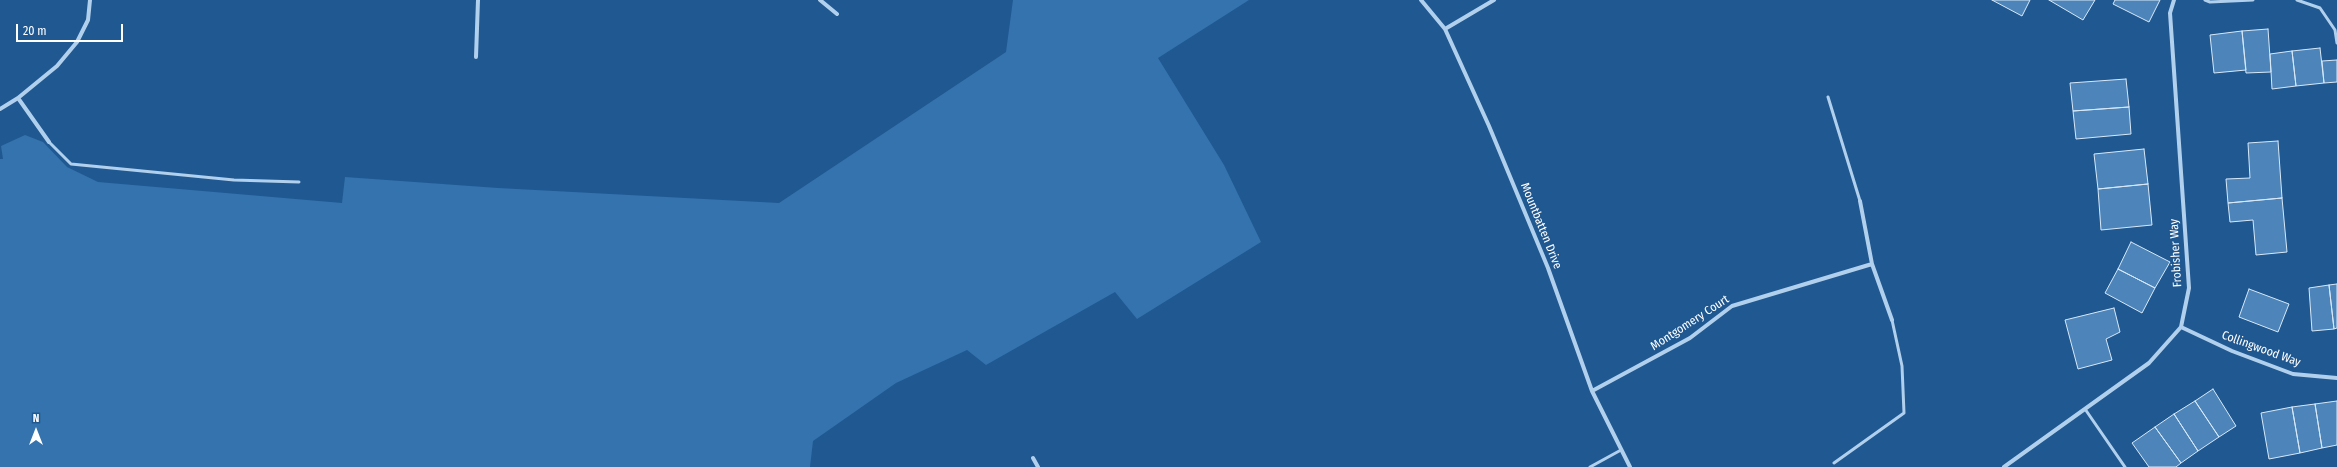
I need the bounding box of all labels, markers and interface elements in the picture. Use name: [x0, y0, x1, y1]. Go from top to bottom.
scale bar: [18, 16, 125, 42]
text: 20 m: [23, 24, 47, 38]
street label: Mountbatten Drive: [1517, 181, 1565, 271]
street label: Frobisher Way: [2167, 218, 2185, 288]
street label: Montgomery Court: [1648, 292, 1732, 354]
street label: Collingwood Way: [2220, 328, 2302, 370]
north arrow: [16, 411, 56, 451]
text: N: [33, 412, 39, 425]

